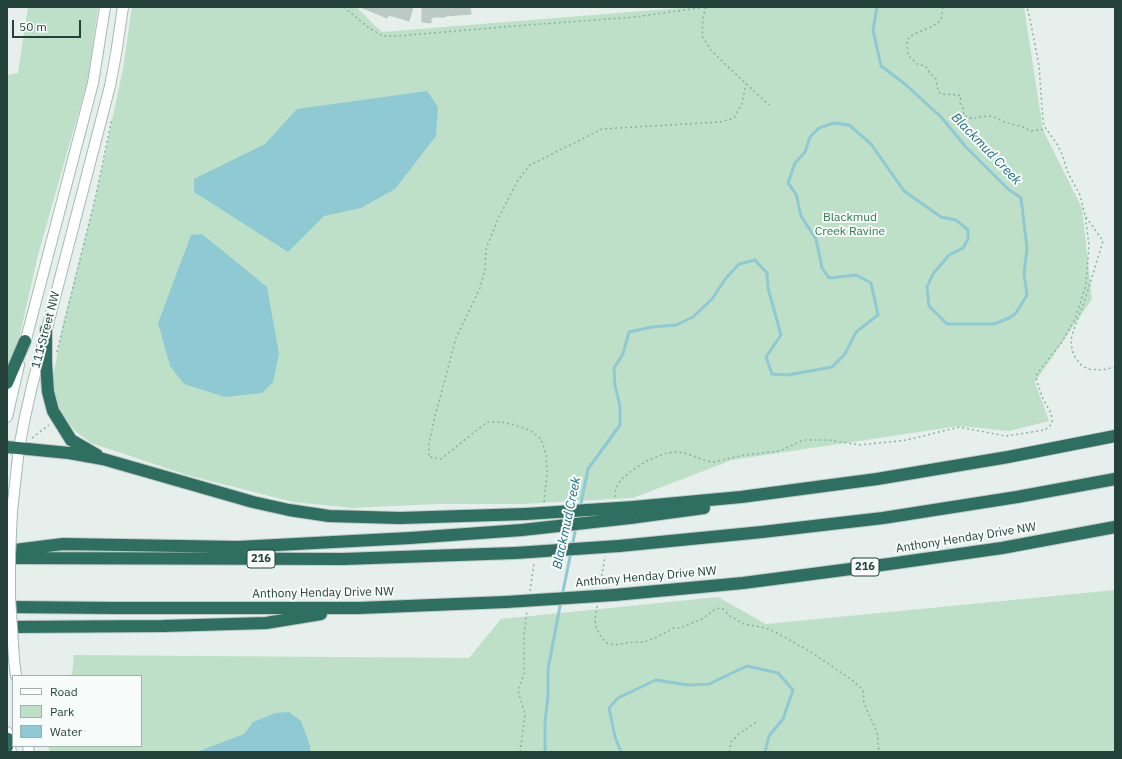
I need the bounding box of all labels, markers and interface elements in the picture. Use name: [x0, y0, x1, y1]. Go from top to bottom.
scale bar: [14, 12, 83, 38]
text: 50 m: [19, 19, 47, 34]
water label: Blackmud Creek: [948, 110, 1024, 188]
park label: Blackmud Creek Ravine: [815, 211, 885, 239]
street label: 111 Street NW: [29, 290, 63, 370]
water label: Blackmud Creek: [550, 476, 584, 570]
street label: Anthony Henday Drive NW: [895, 520, 1037, 556]
road number: 216: [247, 550, 275, 568]
road number: 216: [851, 558, 879, 576]
street label: Anthony Henday Drive NW: [575, 564, 717, 590]
street label: Anthony Henday Drive NW: [252, 585, 394, 601]
legend: [12, 675, 142, 747]
text: Road: [50, 684, 78, 699]
text: Park: [50, 704, 74, 719]
text: Water: [50, 724, 82, 739]

